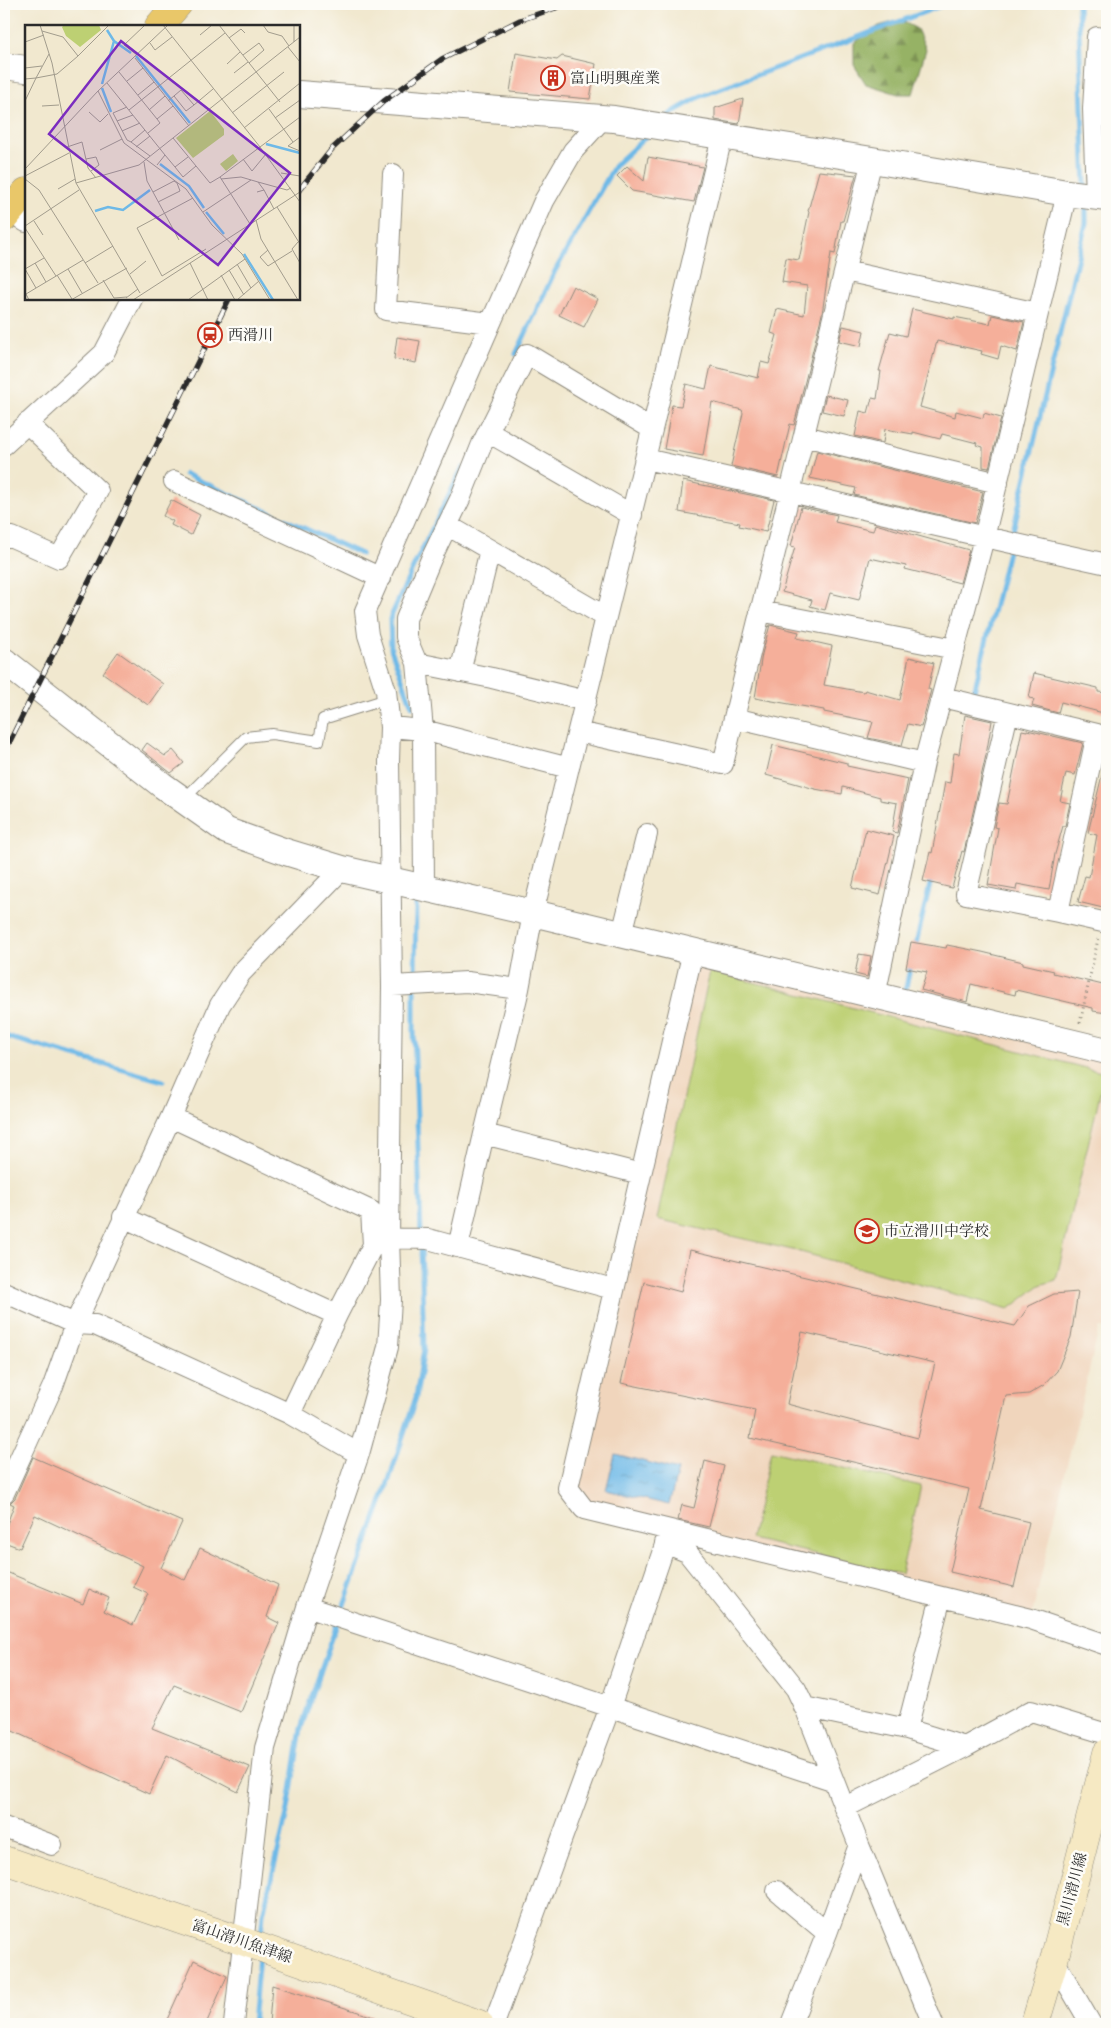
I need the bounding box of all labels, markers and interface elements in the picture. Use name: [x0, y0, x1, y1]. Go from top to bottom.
inset map: [25, 25, 300, 300]
building icon: 富山明興産業: [540, 65, 566, 91]
place label: 富山明興産業: [570, 67, 660, 88]
station icon: 西滑川: [197, 322, 223, 348]
place label: 西滑川: [228, 324, 273, 345]
school or university icon: 市立滑川中学校: [854, 1218, 880, 1244]
place label: 市立滑川中学校: [884, 1220, 989, 1241]
street label: 黒川滑川線: [1052, 1850, 1091, 1928]
street label: 富山滑川魚津線: [189, 1914, 295, 1968]

